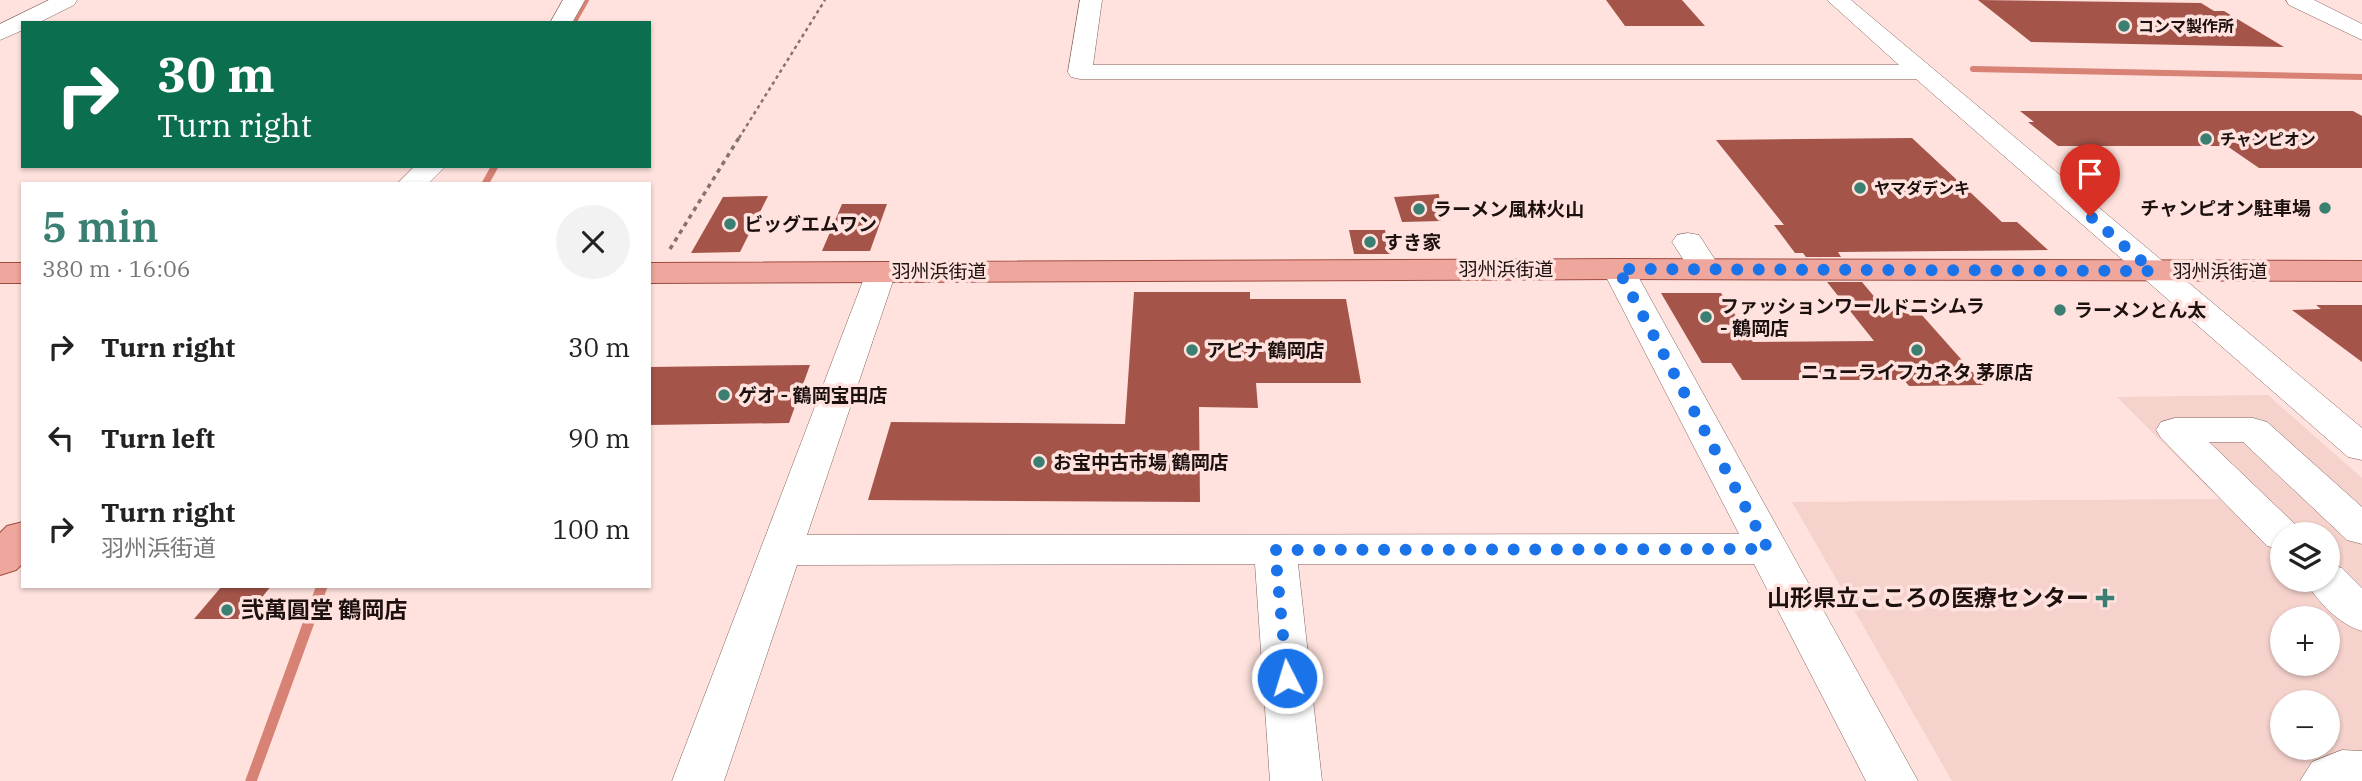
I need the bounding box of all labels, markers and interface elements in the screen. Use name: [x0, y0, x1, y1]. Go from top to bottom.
place label: コンマ製作所: [2138, 16, 2234, 36]
marker: コンマ製作所: [2116, 18, 2132, 34]
text: 30 m: [157, 42, 275, 105]
icon: right: [42, 49, 133, 140]
text: Turn right: [157, 104, 312, 146]
place label: チャンピオン: [2220, 129, 2316, 149]
marker: チャンピオン: [2198, 131, 2214, 147]
pin: [2060, 144, 2120, 216]
icon: arrive: [2071, 155, 2109, 193]
place label: ヤマダデンキ: [1874, 178, 1970, 198]
marker: ヤマダデンキ: [1852, 180, 1868, 196]
place label: チャンピオン駐車場: [2140, 196, 2311, 220]
place label: ラーメン風林火山: [1433, 197, 1584, 221]
text: 5 min: [42, 199, 159, 254]
marker: チャンピオン駐車場: [2317, 200, 2333, 216]
marker: ラーメン風林火山: [1411, 201, 1427, 217]
button: close: [556, 205, 630, 279]
place label: ビッグエムワン: [744, 212, 877, 236]
marker: ビッグエムワン: [722, 216, 738, 232]
place label: すき家: [1384, 230, 1441, 254]
marker: すき家: [1362, 234, 1378, 250]
text: 380 m · 16:06: [42, 253, 191, 283]
street label: 羽州浜街道: [1458, 257, 1554, 281]
street label: 羽州浜街道: [891, 259, 987, 283]
street label: 羽州浜街道: [2172, 259, 2268, 283]
place label: ファッションワールドニシムラ - 鶴岡店: [1720, 294, 1985, 340]
place label: ラーメンとん太: [2074, 298, 2206, 322]
marker: ラーメンとん太: [2052, 302, 2068, 318]
marker: ファッションワールドニシムラ - 鶴岡店: [1698, 309, 1714, 325]
icon: right: [42, 328, 80, 366]
text: Turn right: [101, 330, 235, 364]
text: 30 m: [568, 330, 630, 364]
place label: アピナ 鶴岡店: [1206, 338, 1324, 362]
marker: アピナ 鶴岡店: [1184, 342, 1200, 358]
marker: ニューライフカネタ 茅原店: [1909, 342, 1925, 358]
place label: ニューライフカネタ 茅原店: [1801, 360, 2033, 384]
place label: ゲオ - 鶴岡宝田店: [738, 383, 887, 407]
marker: ゲオ - 鶴岡宝田店: [716, 387, 732, 403]
icon: left: [42, 419, 80, 457]
text: Turn left: [101, 421, 215, 455]
text: 90 m: [568, 421, 630, 455]
place label: お宝中古市場 鶴岡店: [1053, 450, 1228, 474]
marker: お宝中古市場 鶴岡店: [1031, 454, 1047, 470]
text: Turn right: [101, 495, 235, 529]
icon: right: [42, 510, 80, 548]
text: 100 m: [552, 512, 630, 546]
map controls: [2270, 522, 2340, 760]
button: layers: [2270, 522, 2340, 592]
text: 羽州浜街道: [101, 532, 216, 562]
place label: 山形県立こころの医療センター: [1767, 582, 2089, 612]
marker: 山形県立こころの医療センター: [2095, 588, 2115, 608]
place label: 弐萬圓堂 鶴岡店: [241, 594, 407, 624]
marker: 弐萬圓堂 鶴岡店: [219, 602, 235, 618]
button: +: [2270, 606, 2340, 676]
position arrow: [1250, 641, 1324, 715]
button: −: [2270, 690, 2340, 760]

